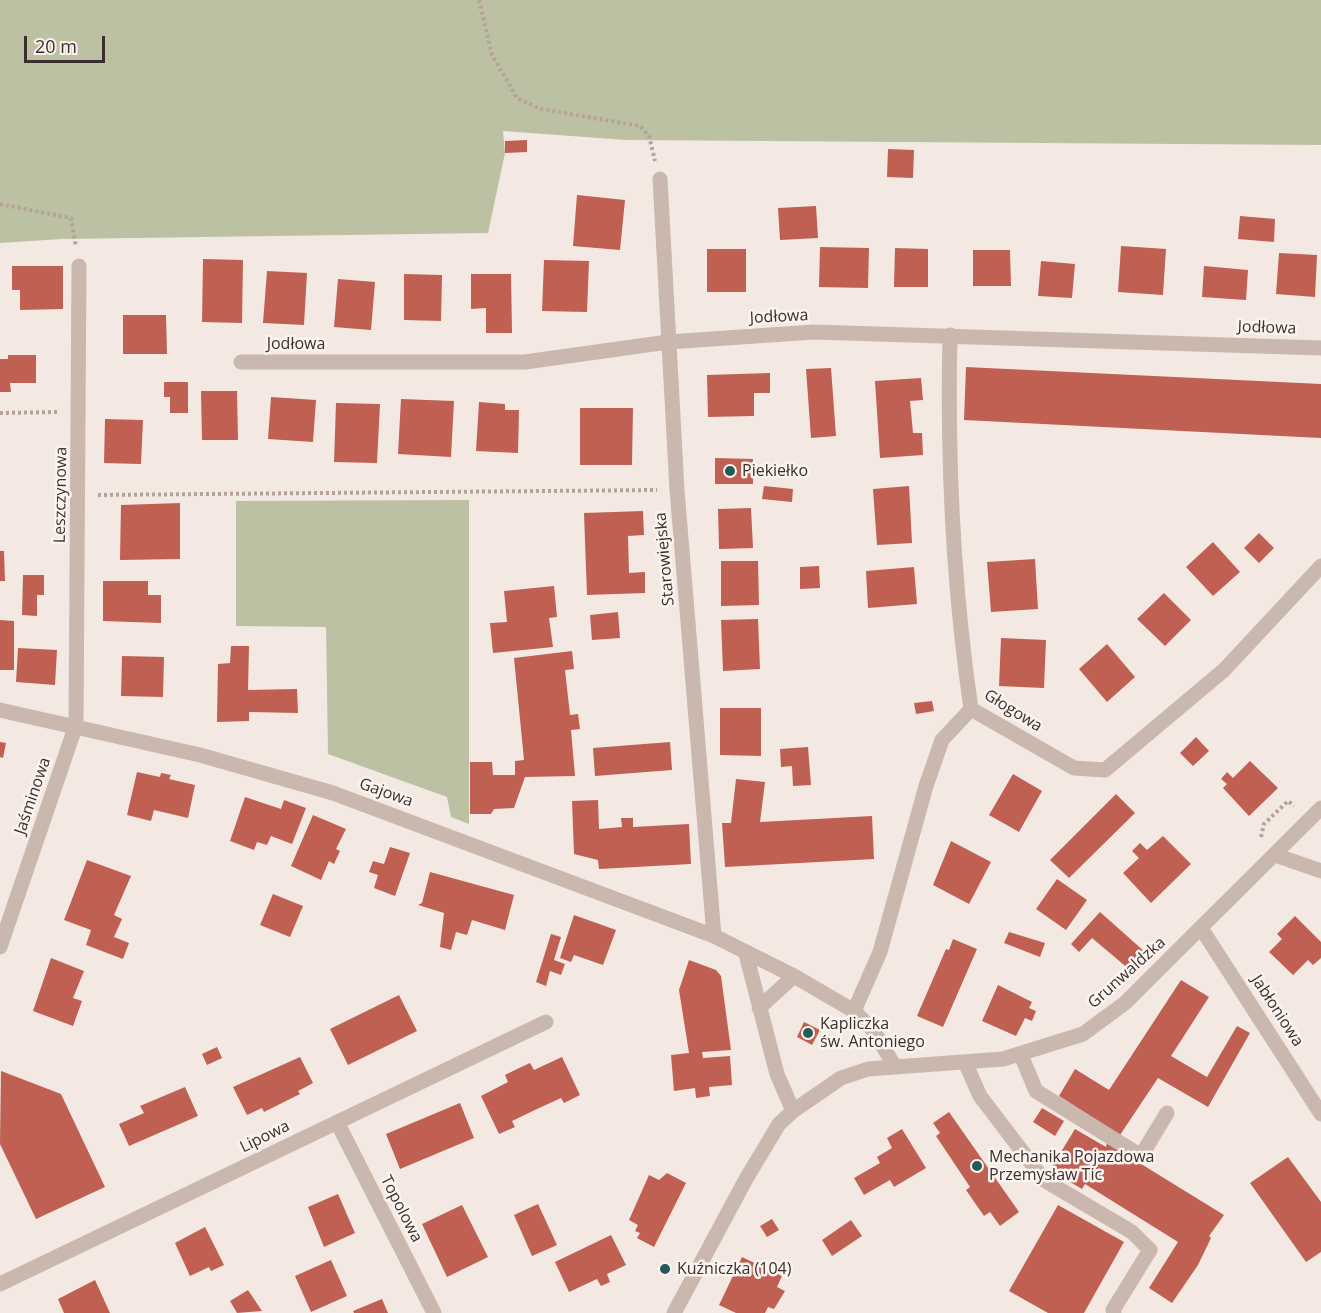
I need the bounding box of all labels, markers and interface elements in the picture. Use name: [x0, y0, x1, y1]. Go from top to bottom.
scale bar: [27, 24, 108, 62]
text: 20 m: [35, 34, 77, 58]
street label: Jodłowa: [749, 306, 809, 328]
street label: Jodłowa: [1237, 317, 1297, 339]
street label: Jodłowa: [267, 334, 325, 354]
street label: Leszczynowa: [51, 447, 71, 543]
place label: Piekiełko: [742, 461, 808, 481]
marker: Piekiełko: [723, 464, 737, 478]
street label: Starowiejska: [651, 511, 679, 607]
street label: Głogowa: [980, 686, 1046, 736]
street label: Jaśminowa: [11, 755, 55, 837]
street label: Gajowa: [357, 774, 415, 812]
street label: Grunwaldzka: [1084, 933, 1170, 1013]
street label: Jabłoniowa: [1247, 972, 1307, 1050]
place label: Kapliczka św. Antoniego: [820, 1014, 925, 1052]
marker: Kapliczka św. Antoniego: [801, 1026, 815, 1040]
street label: Lipowa: [237, 1117, 293, 1157]
place label: Mechanika Pojazdowa Przemysław Tic: [989, 1147, 1154, 1185]
marker: Mechanika Pojazdowa Przemysław Tic: [970, 1159, 984, 1173]
street label: Topolowa: [376, 1172, 426, 1246]
place label: Kuźniczka (104): [677, 1259, 791, 1279]
marker: Kuźniczka (104): [658, 1262, 672, 1276]

